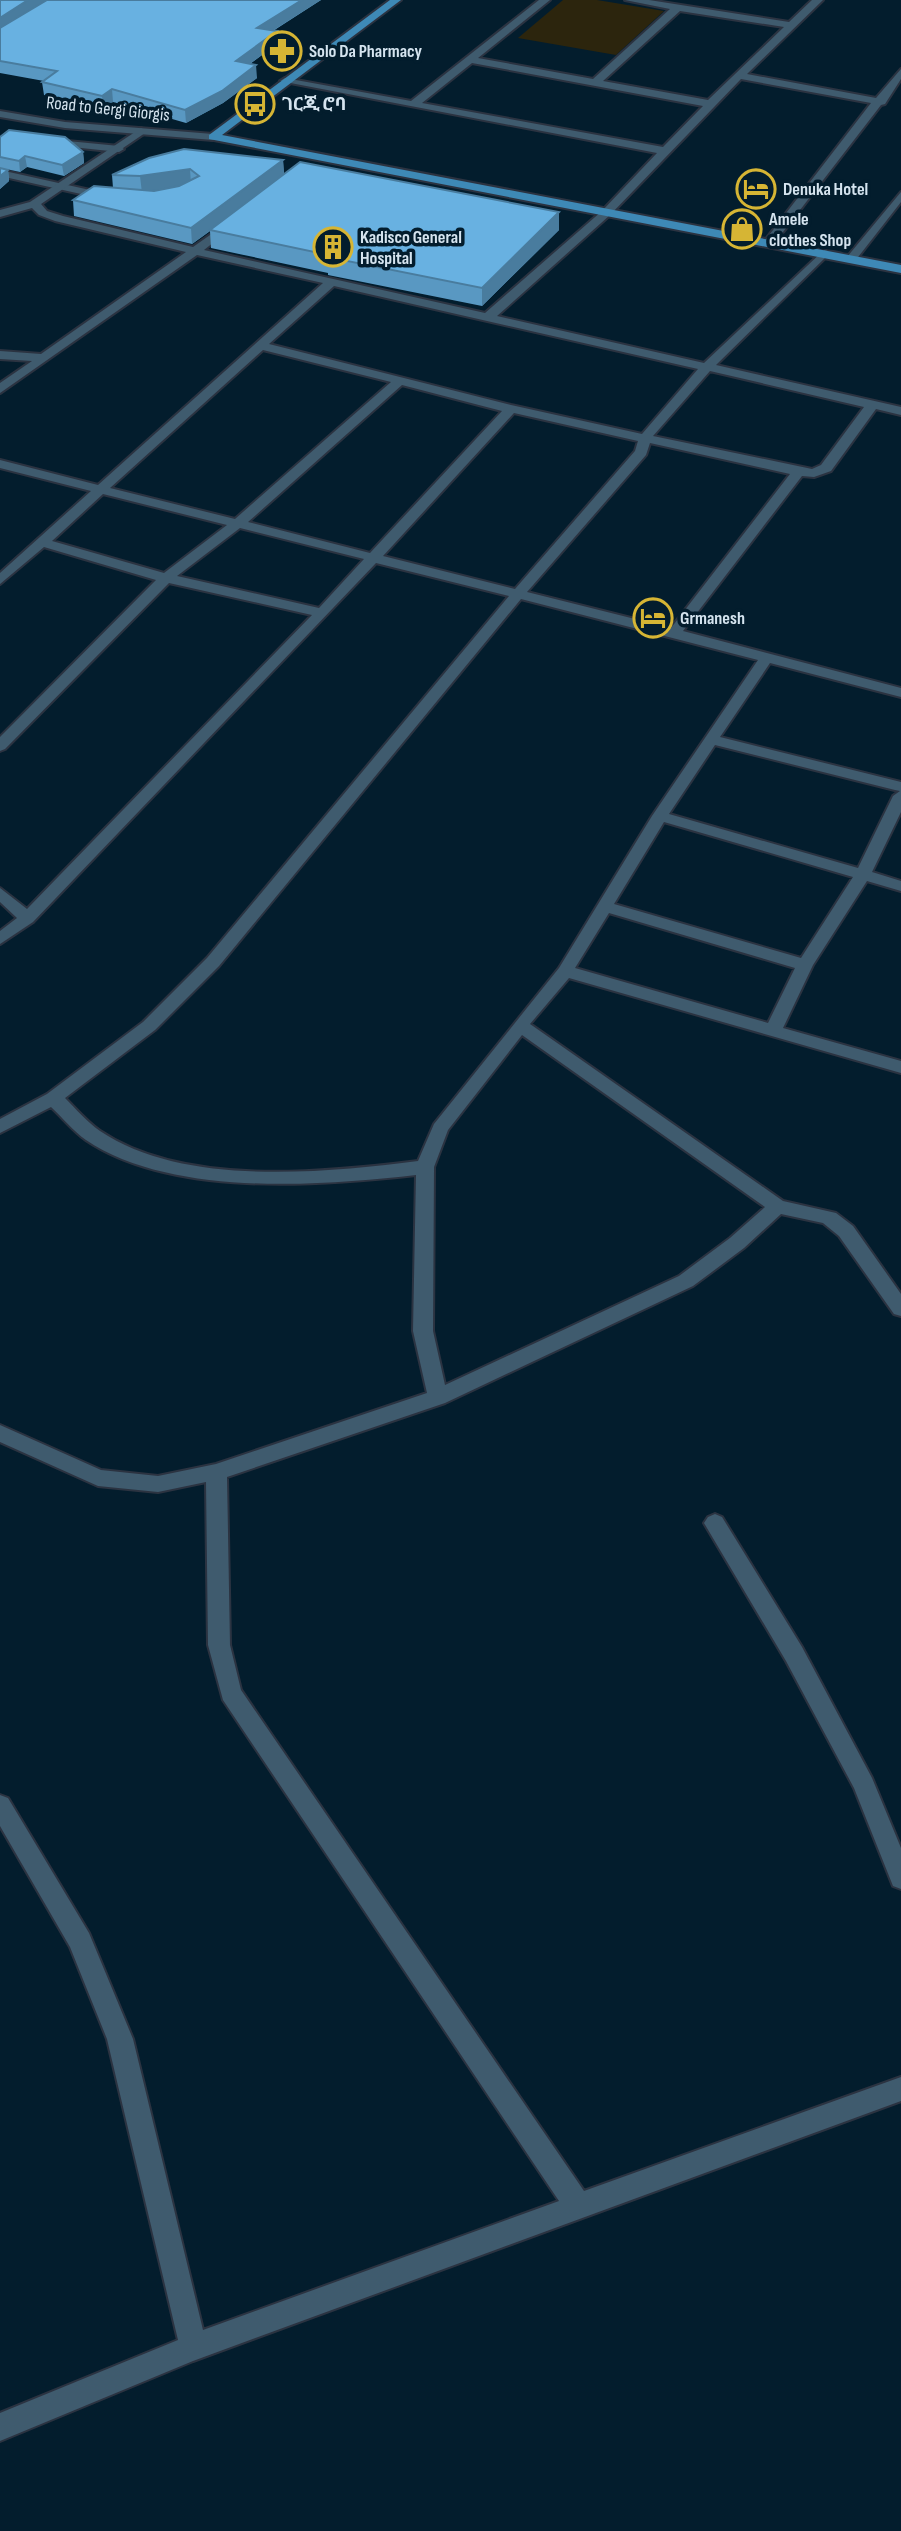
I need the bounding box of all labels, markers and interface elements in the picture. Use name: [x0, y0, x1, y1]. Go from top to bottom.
pharmacy icon: Solo Da Pharmacy: [261, 30, 303, 72]
place label: Solo Da Pharmacy: [309, 41, 423, 62]
bus stop icon: ገርጂ ሮባ: [234, 83, 276, 125]
street label: Road to Gergi Giorgis: [45, 92, 171, 126]
place label: ገርጂ ሮባ: [282, 94, 346, 115]
hotel icon: Denuka Hotel: [735, 168, 777, 210]
place label: Denuka Hotel: [783, 179, 868, 200]
shop icon: Amele clothes Shop: [721, 208, 763, 250]
place label: Amele clothes Shop: [768, 209, 851, 251]
building icon: Kadisco General Hospital: [312, 226, 354, 268]
place label: Kadisco General Hospital: [360, 227, 462, 269]
hotel icon: Grmanesh: [632, 597, 674, 639]
place label: Grmanesh: [680, 608, 745, 629]

